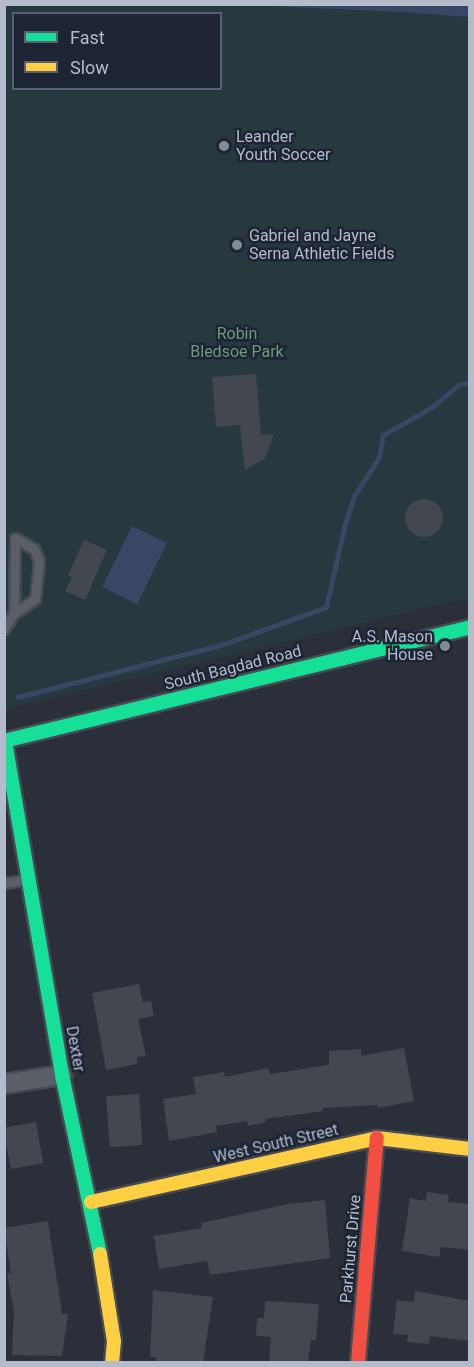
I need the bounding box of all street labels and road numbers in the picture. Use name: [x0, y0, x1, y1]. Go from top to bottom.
street label: South Bagdad Road: [162, 642, 304, 694]
street label: Dexter: [62, 1025, 88, 1073]
street label: West South Street: [212, 1120, 340, 1168]
street label: Parkhurst Drive: [337, 1194, 365, 1304]

